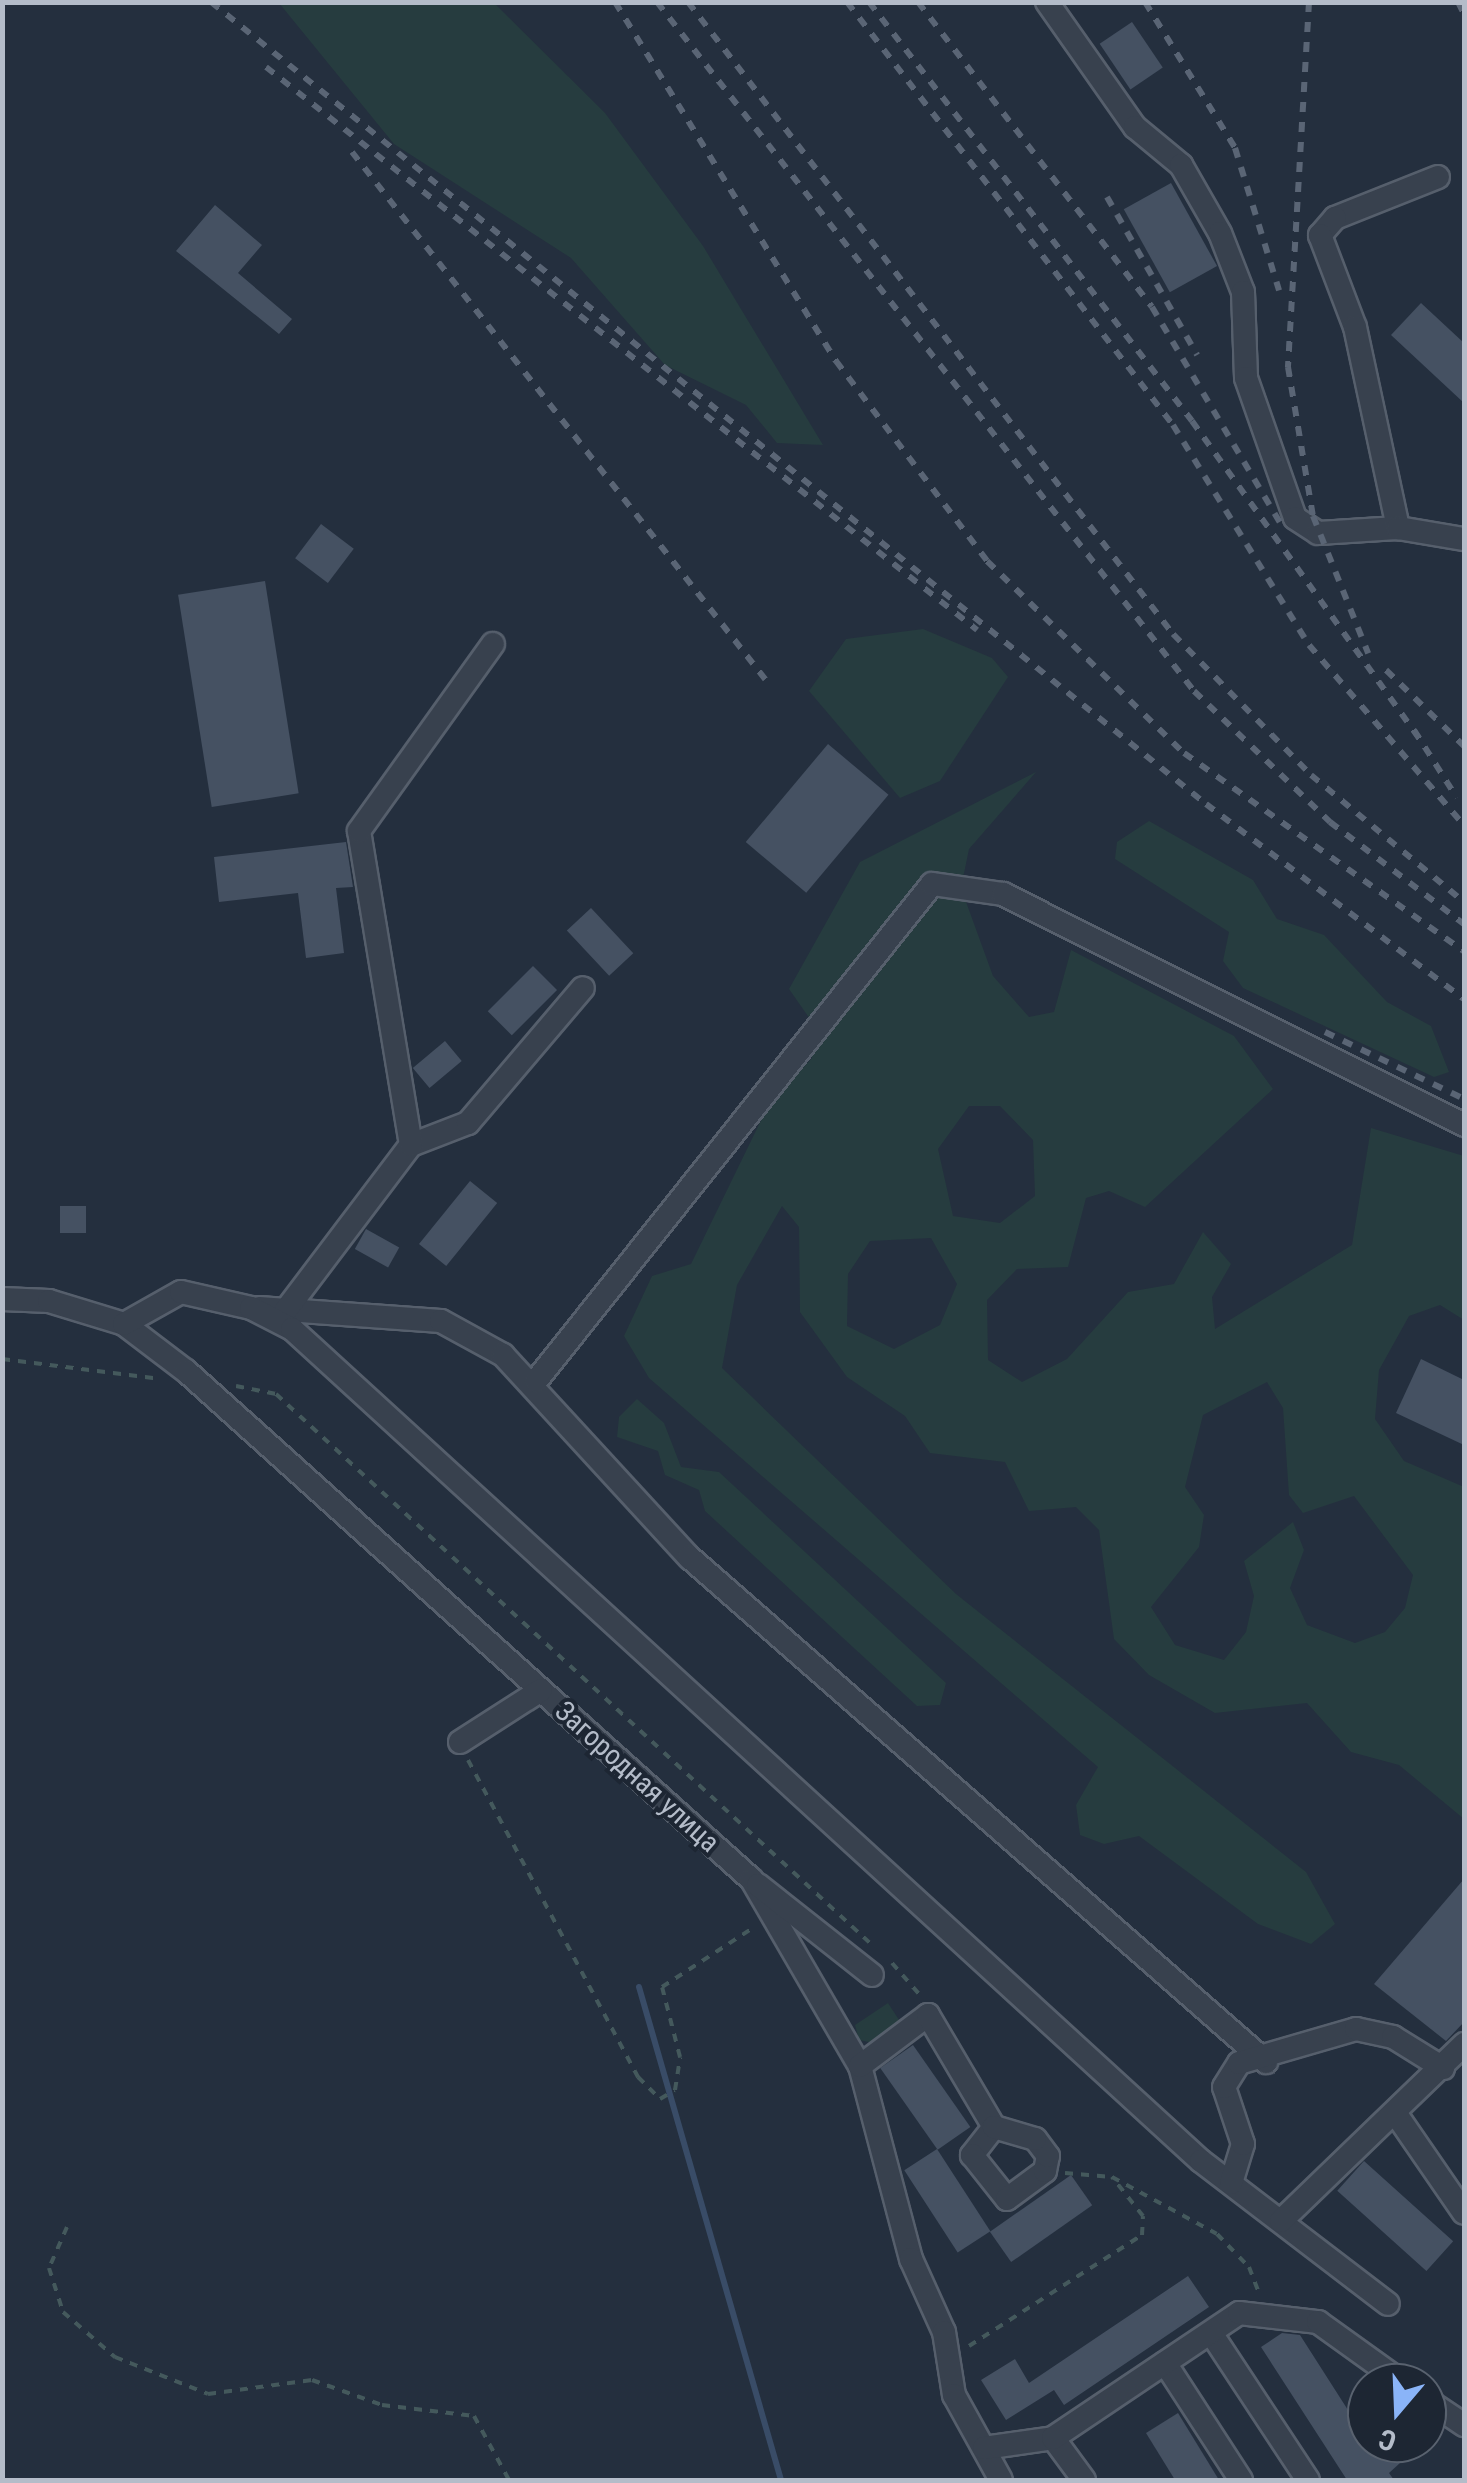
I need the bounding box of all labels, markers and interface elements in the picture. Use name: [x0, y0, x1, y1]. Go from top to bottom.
street label: Загородная улица: [548, 1694, 726, 1860]
north arrow: [1347, 2363, 1447, 2463]
text: С: [1375, 2422, 1401, 2458]

